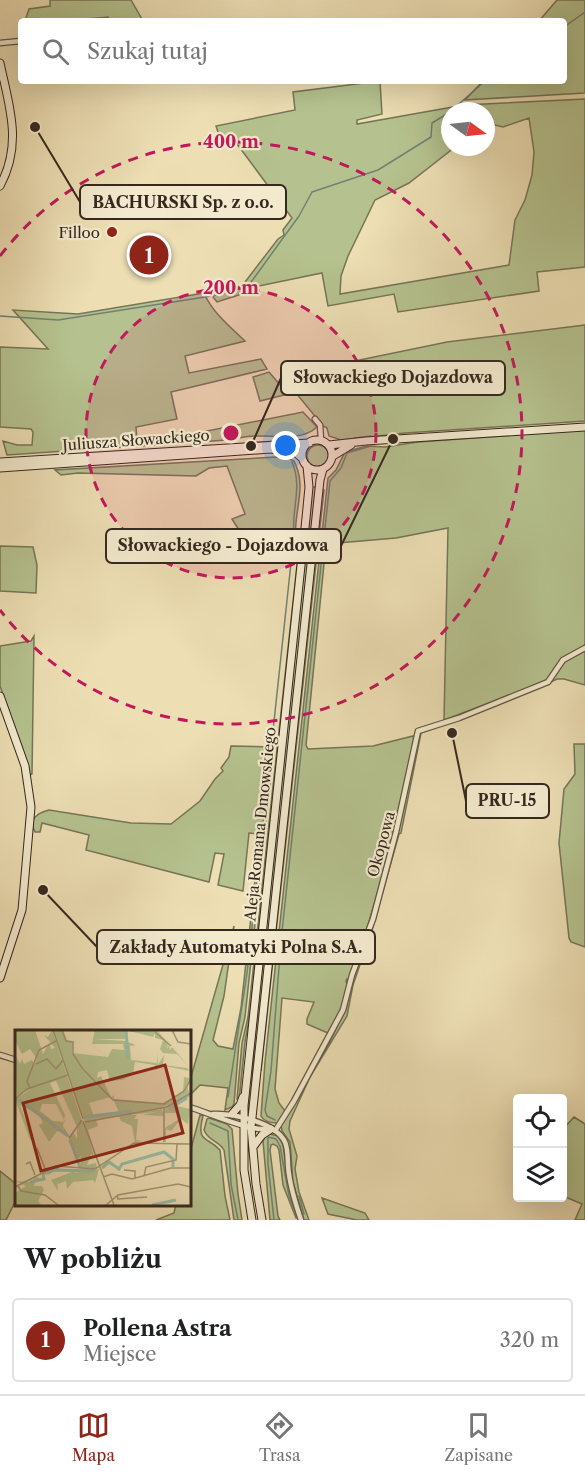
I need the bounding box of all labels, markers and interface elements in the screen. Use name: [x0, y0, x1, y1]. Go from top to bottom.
search box: [18, 18, 567, 84]
icon: search: [39, 35, 72, 68]
text: Szukaj tutaj: [87, 38, 208, 65]
north arrow: [441, 102, 495, 156]
text: 400 m: [203, 131, 259, 153]
callout: BACHURSKI Sp. z o.o.: [80, 185, 286, 219]
text: BACHURSKI Sp. z o.o.: [92, 192, 274, 212]
place label: Filloo: [58, 223, 100, 242]
marker: Filloo: [105, 225, 119, 239]
pin: 1: [130, 232, 168, 278]
text: 200 m: [203, 277, 259, 299]
callout: Słowackiego Dojazdowa: [281, 361, 505, 395]
text: Słowackiego Dojazdowa: [293, 367, 494, 387]
centre of rings: [221, 423, 241, 443]
street label: Juliusza Słowackiego: [60, 425, 210, 455]
your location: [271, 431, 300, 460]
callout: Słowackiego - Dojazdowa: [106, 529, 341, 563]
text: Słowackiego - Dojazdowa: [117, 535, 329, 555]
street label: Aleja Romana Dmowskiego: [240, 726, 280, 923]
callout: PRU-15: [466, 784, 549, 818]
text: PRU-15: [478, 790, 537, 810]
street label: Okopowa: [363, 809, 399, 879]
callout: Zakłady Automatyki Polna S.A.: [97, 930, 375, 964]
text: Zakłady Automatyki Polna S.A.: [110, 937, 362, 957]
inset map: [15, 1030, 190, 1205]
map controls: [513, 1094, 567, 1202]
button: locate: [513, 1094, 567, 1148]
button: layers: [513, 1148, 567, 1202]
text: W pobliżu: [24, 1243, 162, 1275]
text: Pollena Astra: [83, 1315, 232, 1342]
text: 1: [41, 1328, 50, 1352]
text: 320 m: [500, 1328, 559, 1352]
text: Miejsce: [83, 1342, 157, 1366]
tab: Mapa: [72, 1409, 115, 1465]
tab: Trasa: [259, 1409, 300, 1465]
tab: Zapisane: [445, 1409, 513, 1465]

